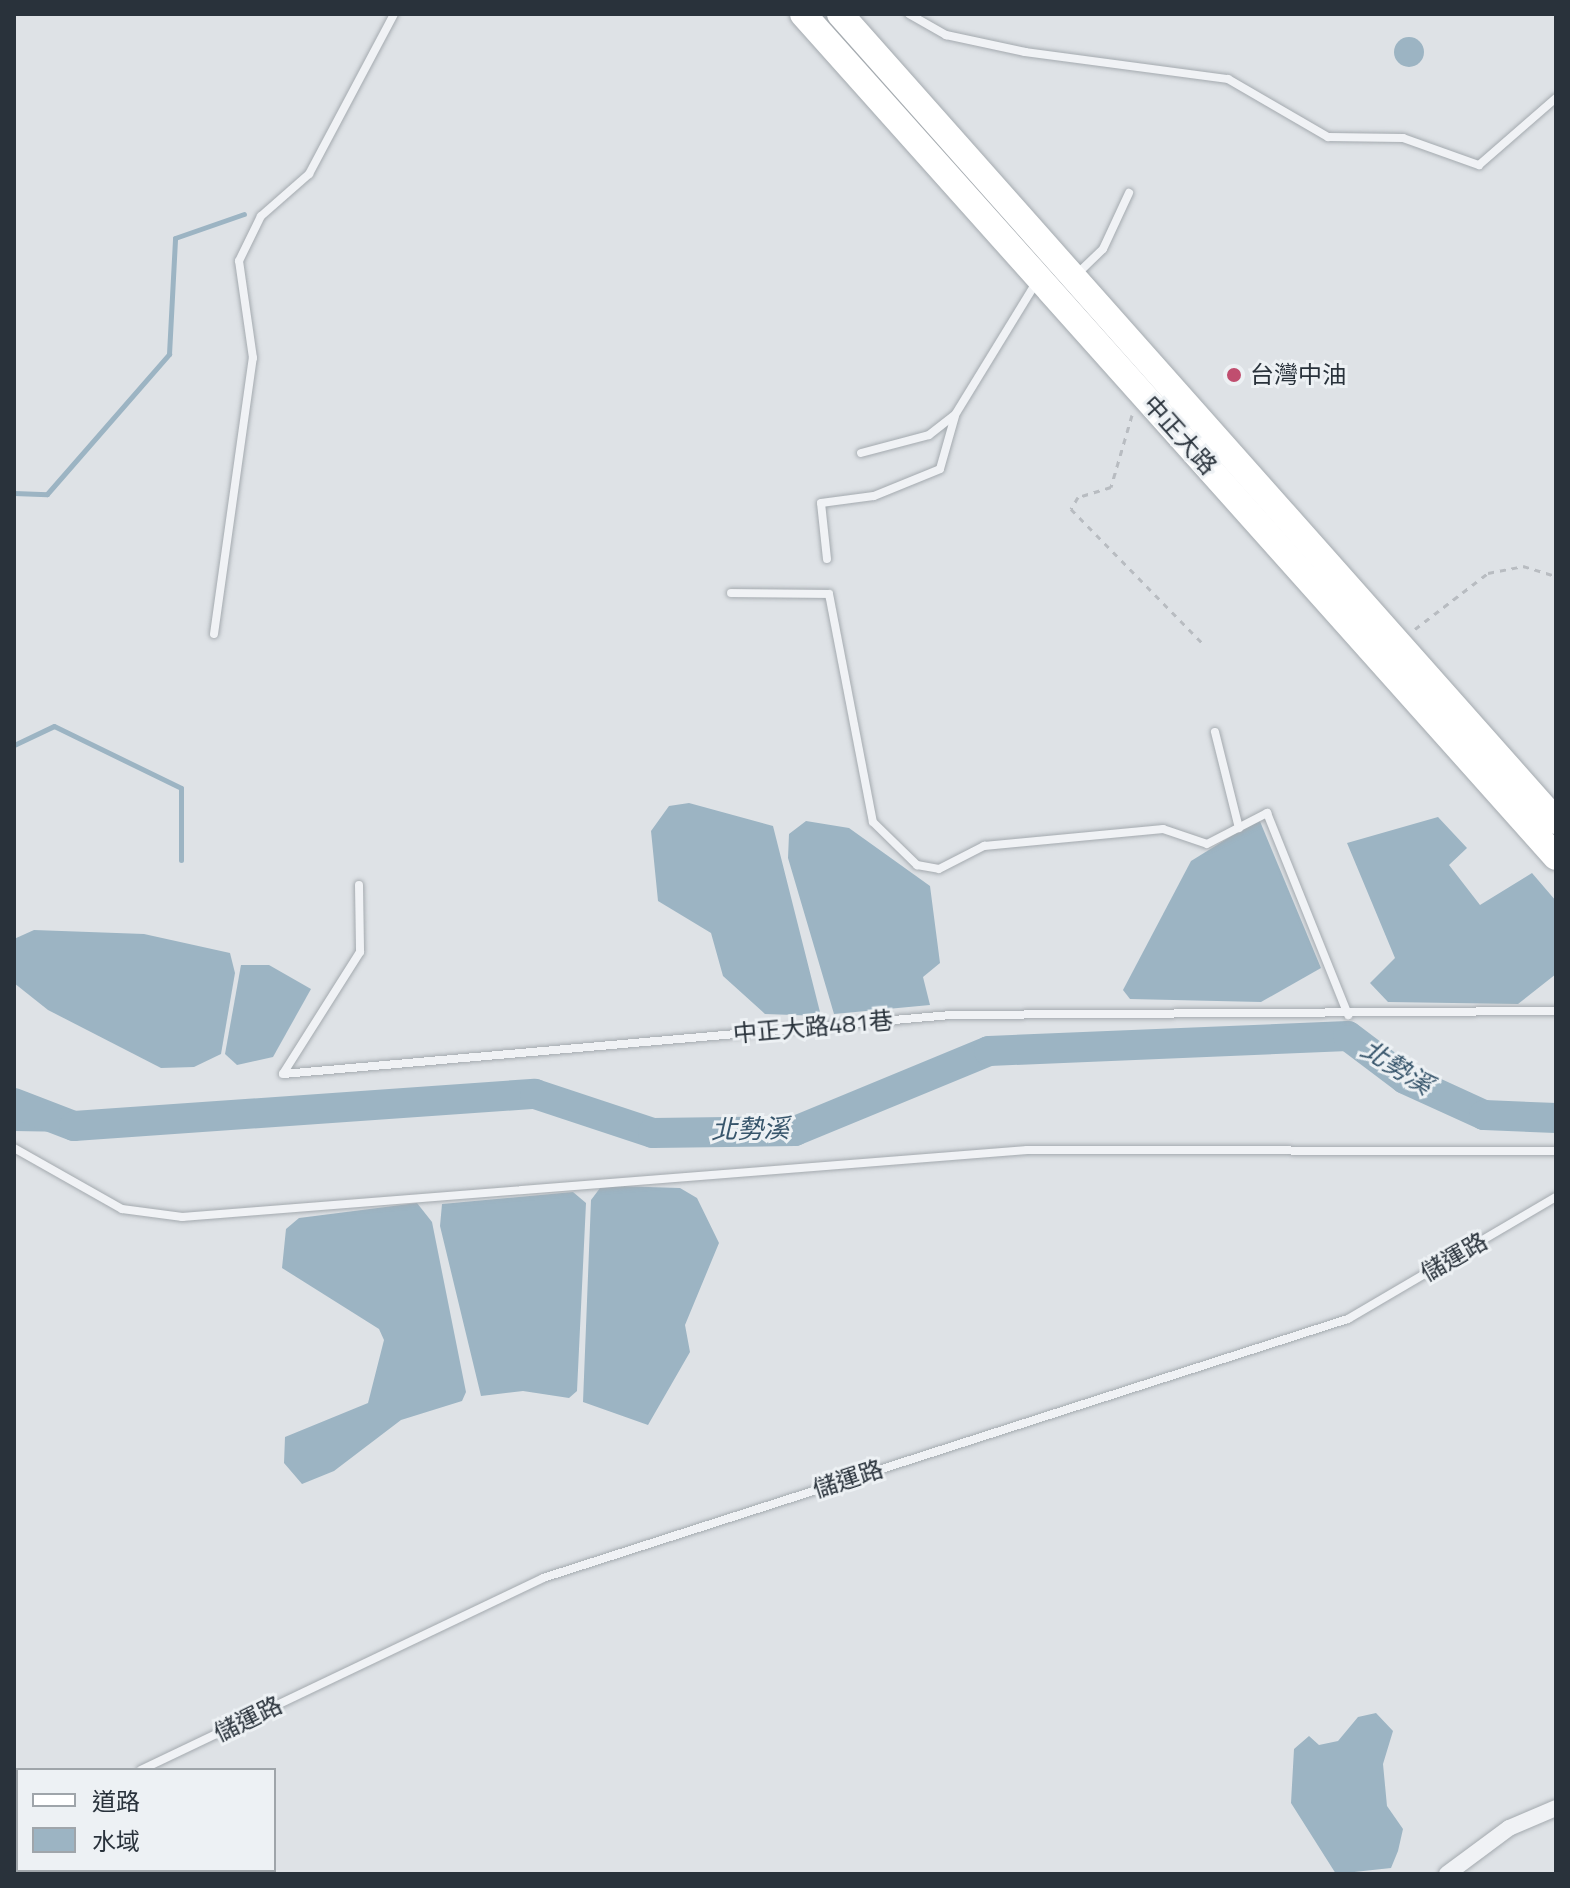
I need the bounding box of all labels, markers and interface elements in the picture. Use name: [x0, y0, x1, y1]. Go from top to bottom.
place label: 台灣中油: [1250, 361, 1346, 389]
marker: 台灣中油: [1225, 366, 1243, 384]
street label: 中正大路: [1137, 390, 1223, 480]
street label: 中正大路481巷: [732, 1006, 894, 1048]
water label: 北勢溪: [1356, 1033, 1438, 1101]
water label: 北勢溪: [711, 1113, 789, 1145]
street label: 儲運路: [1416, 1227, 1492, 1287]
street label: 儲運路: [809, 1454, 887, 1504]
street label: 儲運路: [209, 1690, 287, 1748]
legend: [16, 1768, 276, 1872]
text: 道路: [92, 1783, 140, 1819]
text: 水域: [92, 1823, 140, 1859]

